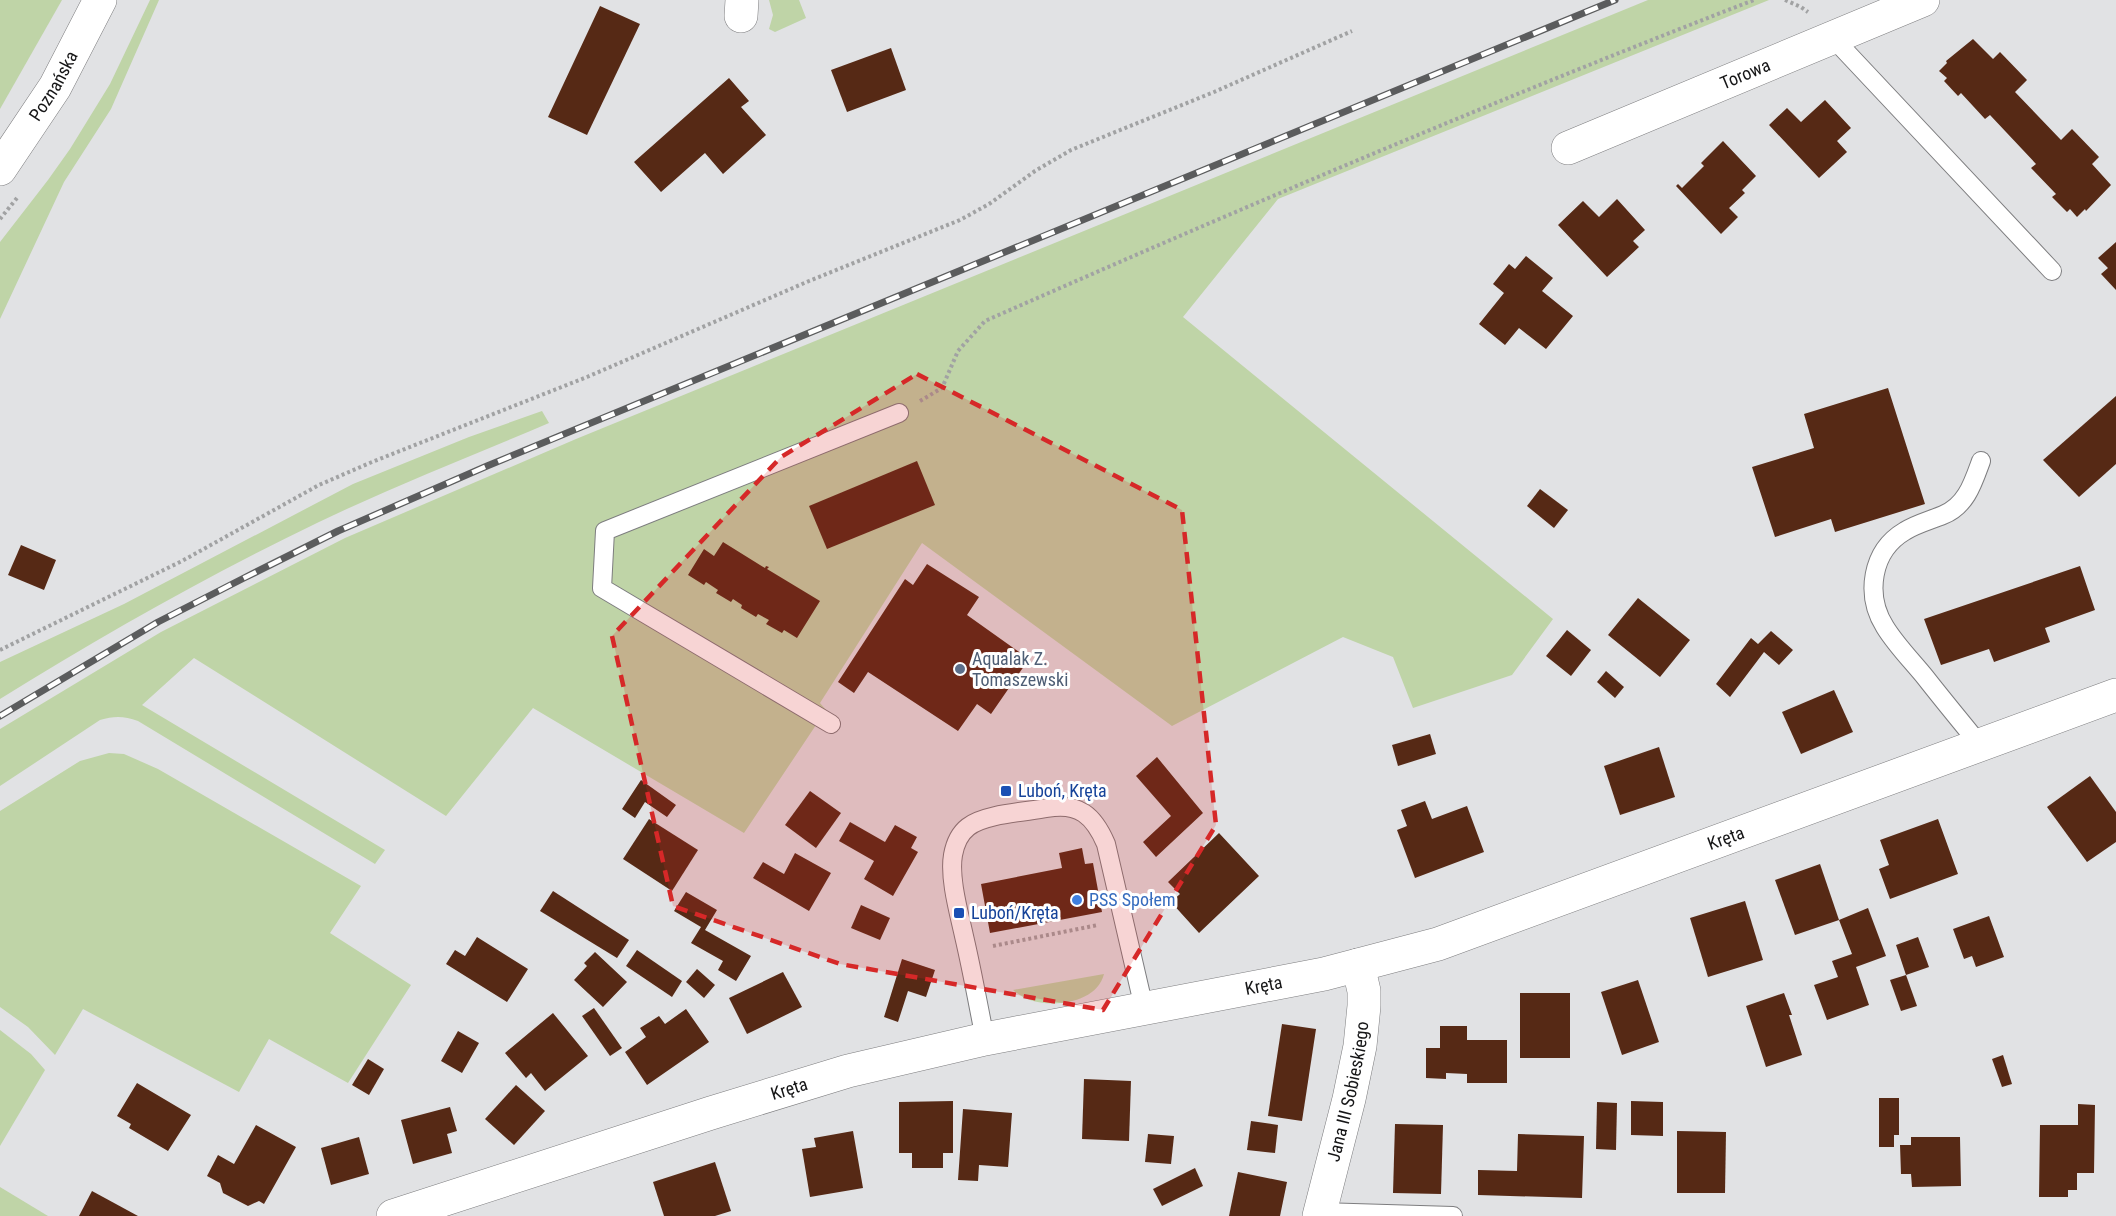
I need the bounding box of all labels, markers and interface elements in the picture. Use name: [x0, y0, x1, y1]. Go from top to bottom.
street label: Poznańska: [24, 47, 82, 125]
street label: Torowa: [1717, 54, 1773, 93]
place label: Aqualak Z. Tomaszewski: [972, 648, 1068, 690]
marker: Aqualak Z. Tomaszewski: [953, 662, 967, 676]
place label: Luboń, Kręta: [1018, 780, 1107, 801]
marker: Luboń, Kręta: [999, 784, 1013, 798]
street label: Kręta: [1704, 821, 1747, 854]
place label: PSS Społem: [1089, 889, 1176, 910]
marker: PSS Społem: [1070, 893, 1084, 907]
place label: Luboń/Kręta: [971, 902, 1059, 923]
marker: Luboń/Kręta: [952, 906, 966, 920]
street label: Kręta: [1243, 971, 1284, 999]
street label: Jana III Sobieskiego: [1322, 1020, 1372, 1164]
street label: Kręta: [768, 1073, 810, 1104]

